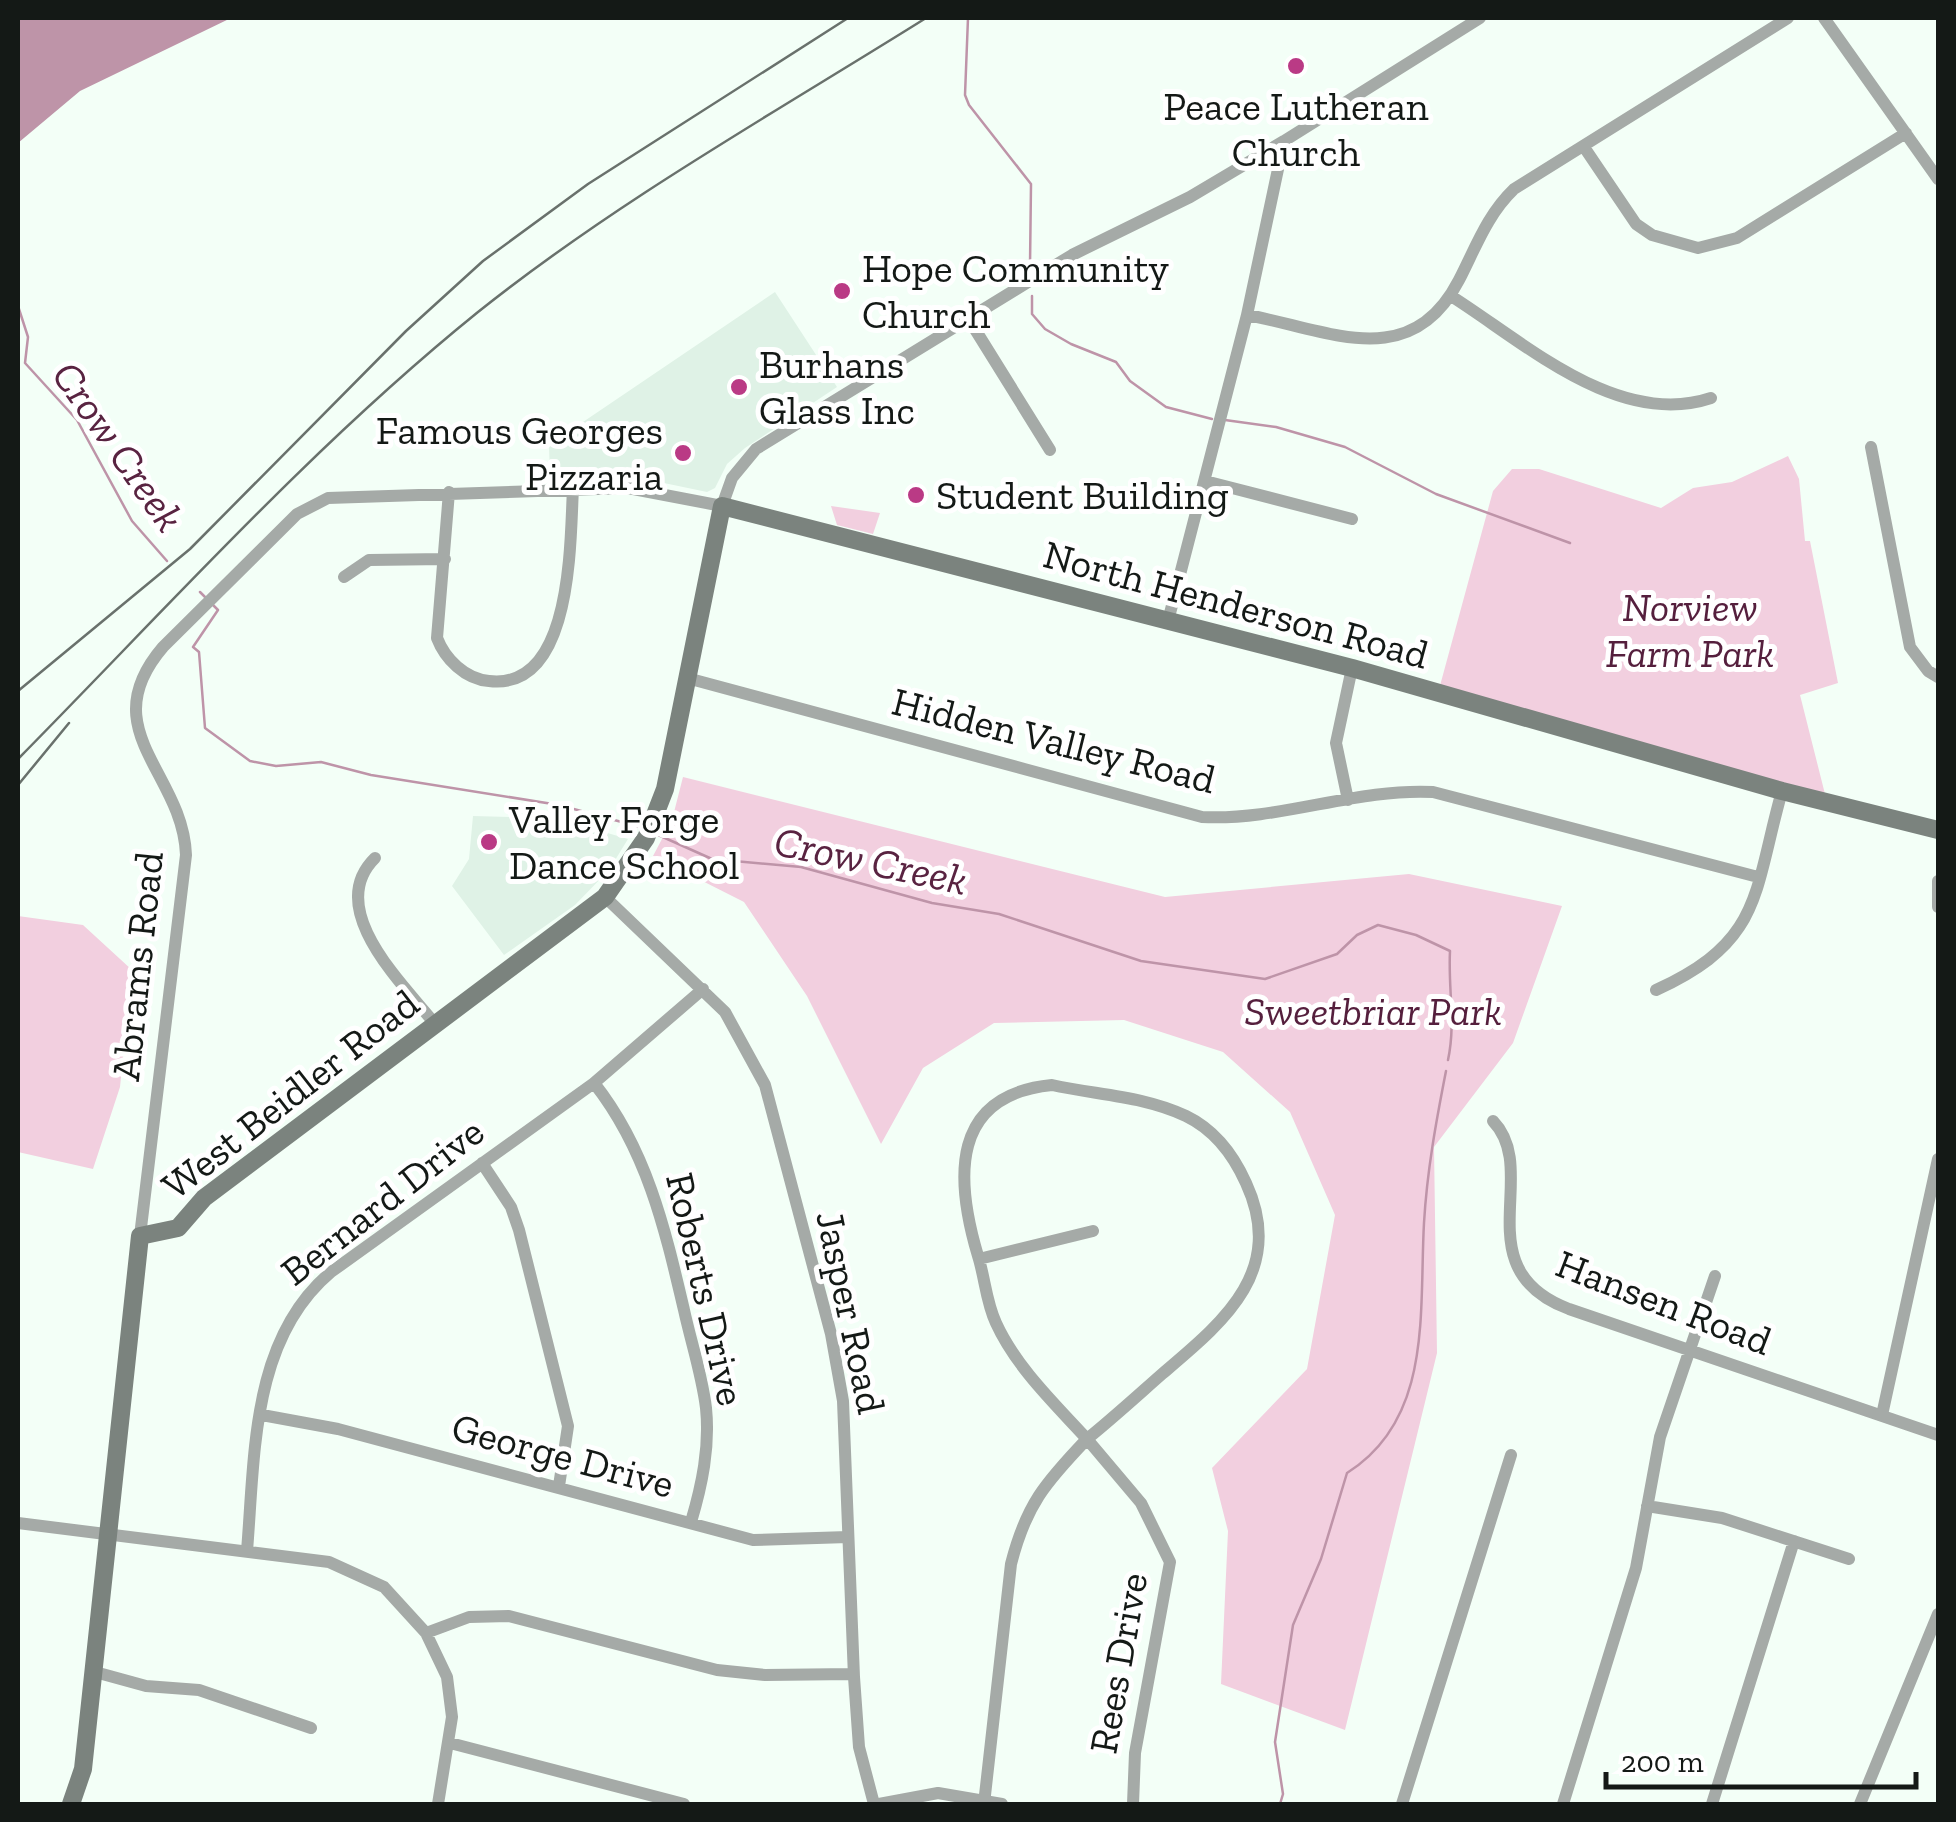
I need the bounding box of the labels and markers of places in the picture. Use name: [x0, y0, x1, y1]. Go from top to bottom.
marker: Peace Lutheran Church: [1285, 55, 1307, 77]
place label: Peace Lutheran Church: [1163, 82, 1429, 176]
place label: Hope Community Church: [862, 244, 1169, 338]
marker: Hope Community Church: [831, 280, 853, 302]
place label: Burhans Glass Inc: [759, 340, 915, 434]
marker: Burhans Glass Inc: [728, 376, 750, 398]
place label: Famous Georges Pizzaria: [376, 406, 663, 500]
marker: Famous Georges Pizzaria: [672, 442, 694, 464]
place label: Student Building: [936, 471, 1229, 519]
marker: Student Building: [905, 484, 927, 506]
place label: Valley Forge Dance School: [508, 795, 739, 889]
marker: Valley Forge Dance School: [478, 831, 500, 853]

